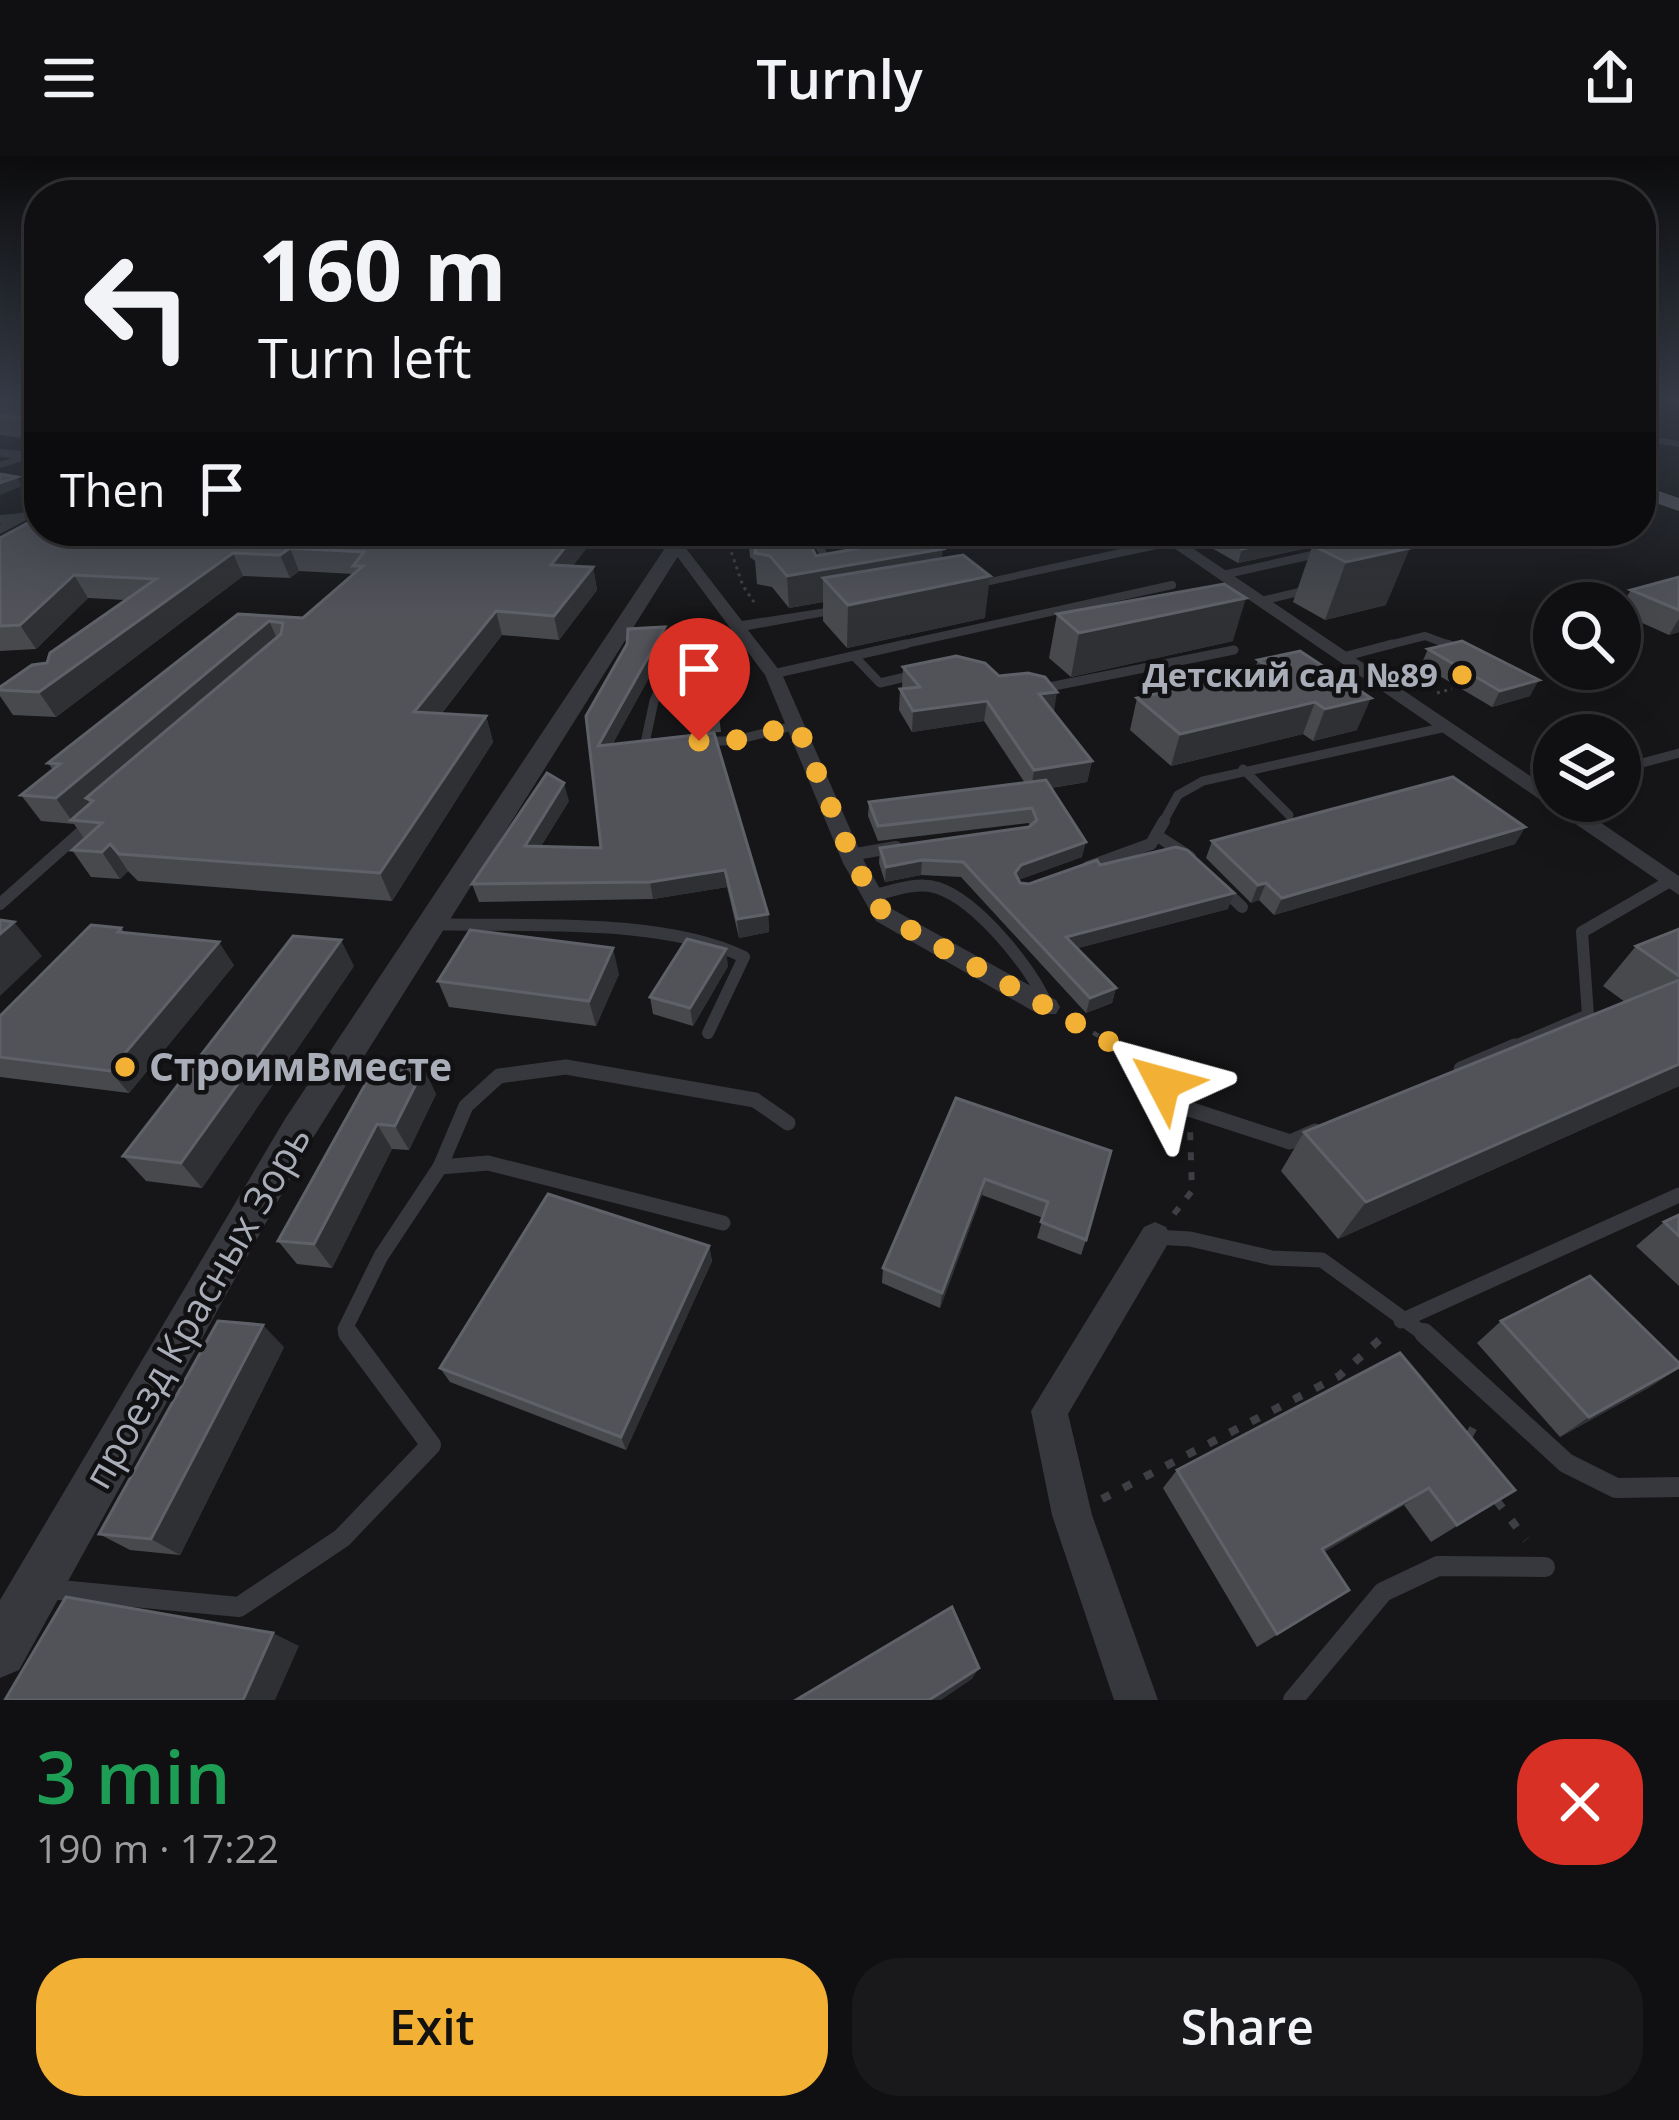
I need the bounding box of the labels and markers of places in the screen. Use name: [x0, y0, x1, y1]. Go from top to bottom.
pin: [648, 618, 750, 741]
place label: Детский сад №89: [1142, 652, 1438, 697]
marker: Детский сад №89: [1449, 662, 1475, 688]
place label: СтроимВместе: [149, 1039, 452, 1092]
marker: СтроимВместе: [112, 1054, 138, 1080]

